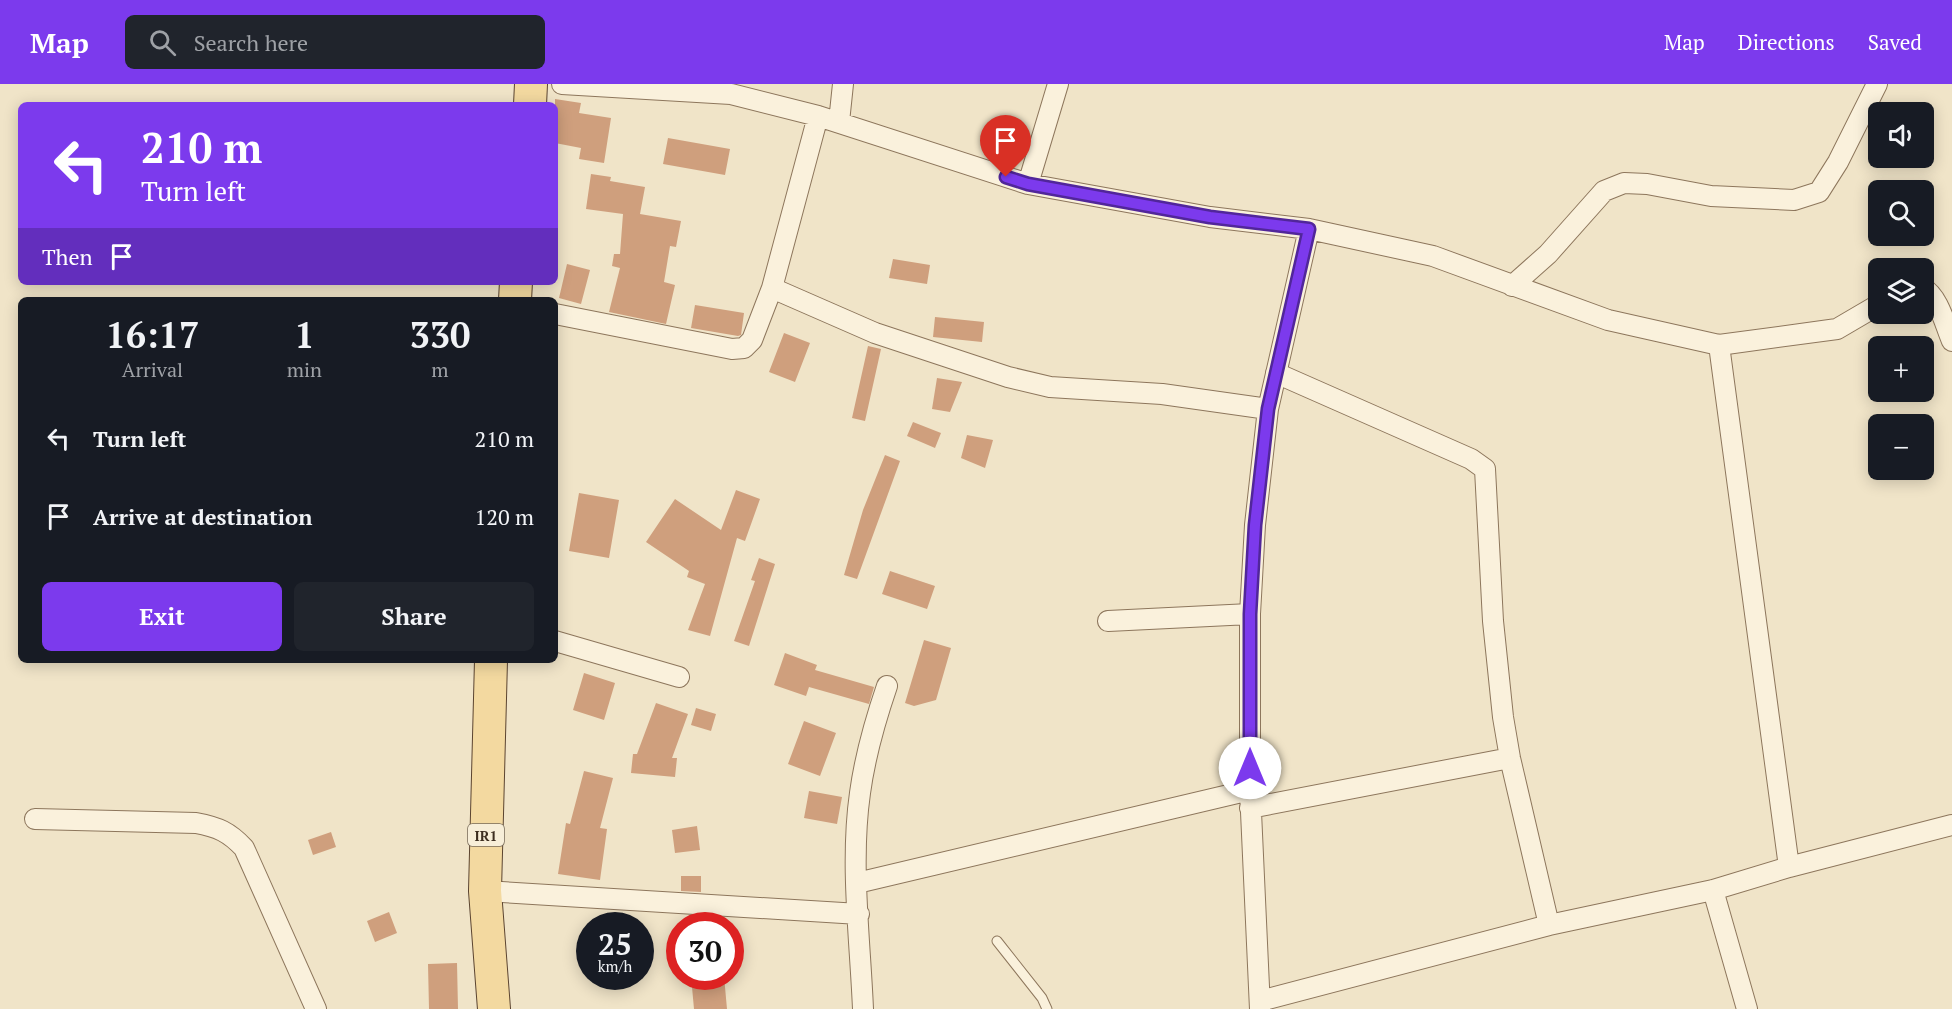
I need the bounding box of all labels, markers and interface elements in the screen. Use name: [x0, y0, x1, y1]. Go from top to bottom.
search box: [125, 15, 545, 69]
text: Map: [30, 24, 89, 61]
icon: search: [146, 26, 179, 59]
text: Search here: [194, 28, 308, 57]
text: Map: [1664, 28, 1705, 56]
text: Directions: [1738, 28, 1835, 56]
text: Saved: [1868, 28, 1922, 56]
map controls: [1868, 102, 1934, 480]
button: sound: [1868, 102, 1934, 168]
pin: [980, 115, 1031, 177]
text: 210 m: [141, 119, 262, 175]
icon: arrive: [989, 124, 1022, 157]
icon: left: [42, 126, 120, 204]
text: Turn left: [141, 173, 246, 209]
button: search: [1868, 180, 1934, 246]
icon: arrive: [105, 240, 138, 273]
text: Then: [42, 242, 93, 271]
button: layers: [1868, 258, 1934, 324]
text: 16:17: [106, 311, 199, 358]
text: 1: [294, 311, 315, 358]
text: 330: [409, 311, 470, 358]
button: +: [1868, 336, 1934, 402]
text: Arrival: [122, 356, 183, 383]
text: min: [287, 356, 322, 383]
text: m: [431, 356, 449, 383]
button: −: [1868, 414, 1934, 480]
icon: left: [42, 422, 75, 455]
text: Turn left: [93, 424, 186, 453]
text: 210 m: [474, 424, 534, 453]
icon: arrive: [42, 500, 75, 533]
text: Arrive at destination: [93, 502, 312, 531]
text: 120 m: [474, 502, 534, 531]
button: Exit: [42, 582, 282, 651]
button: Share: [294, 582, 534, 651]
position arrow: [1218, 736, 1282, 800]
road number: IR1: [468, 824, 504, 846]
speed limit sign: 30: [666, 912, 744, 990]
text: 25: [598, 924, 632, 964]
text: km/h: [598, 956, 632, 976]

